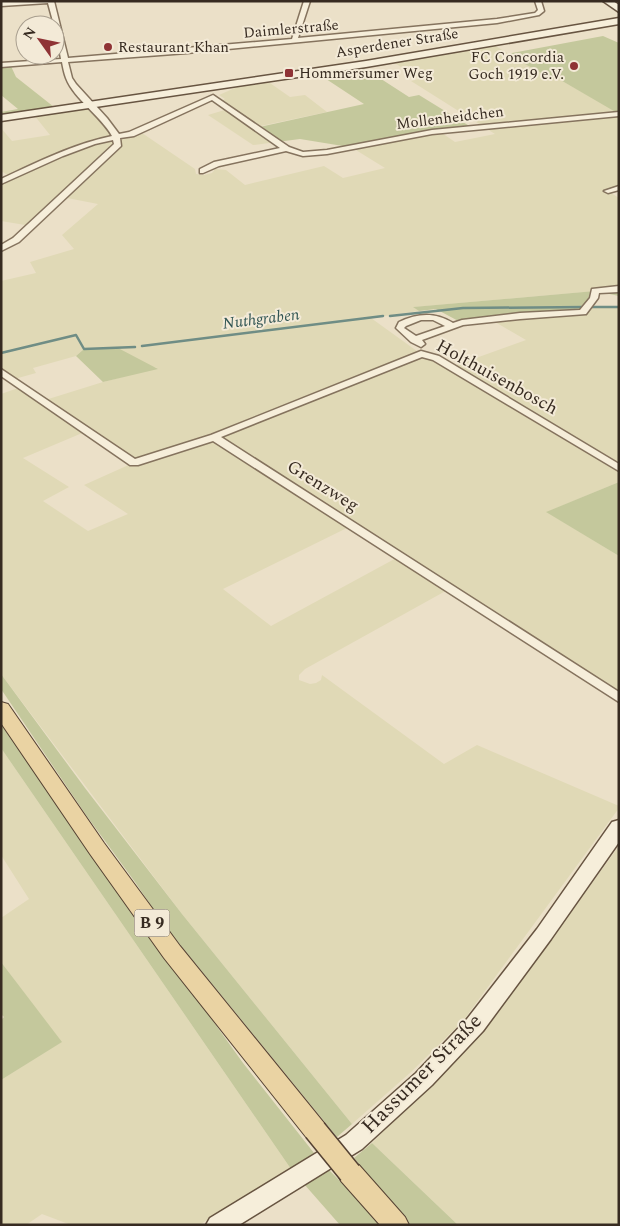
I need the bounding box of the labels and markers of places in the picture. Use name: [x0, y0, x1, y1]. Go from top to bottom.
place label: Restaurant Khan: [118, 36, 229, 59]
marker: Restaurant Khan: [102, 41, 114, 53]
place label: FC Concordia Goch 1919 e.V.: [468, 46, 565, 86]
marker: FC Concordia Goch 1919 e.V.: [568, 60, 580, 72]
place label: Hommersumer Weg: [299, 62, 433, 85]
marker: Hommersumer Weg: [283, 67, 295, 79]

